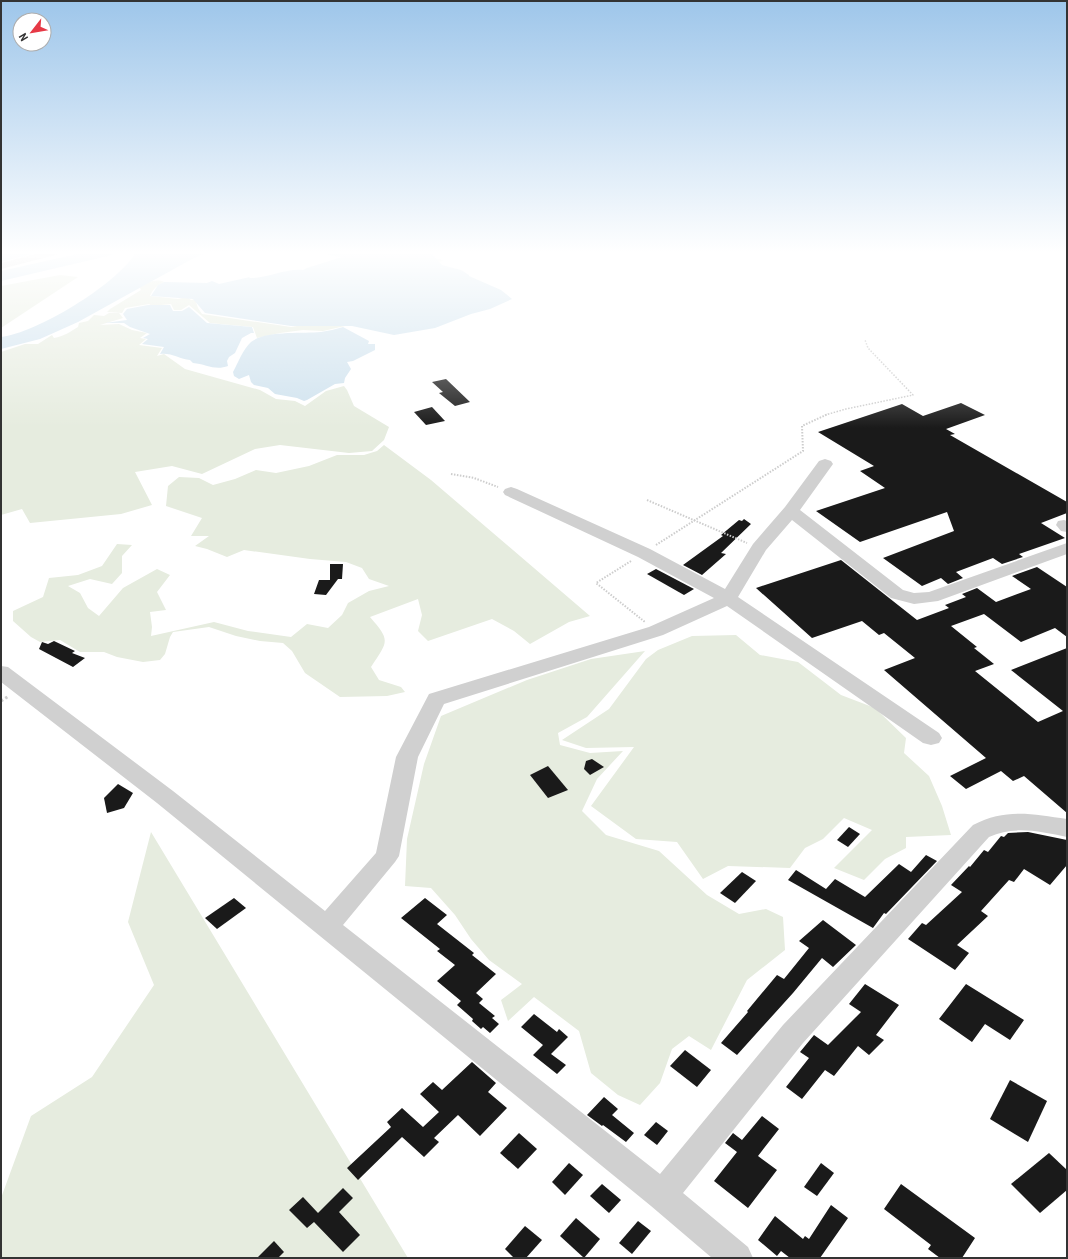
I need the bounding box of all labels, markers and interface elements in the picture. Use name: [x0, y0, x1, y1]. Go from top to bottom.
north arrow: [12, 12, 52, 52]
text: N: [16, 30, 31, 43]

